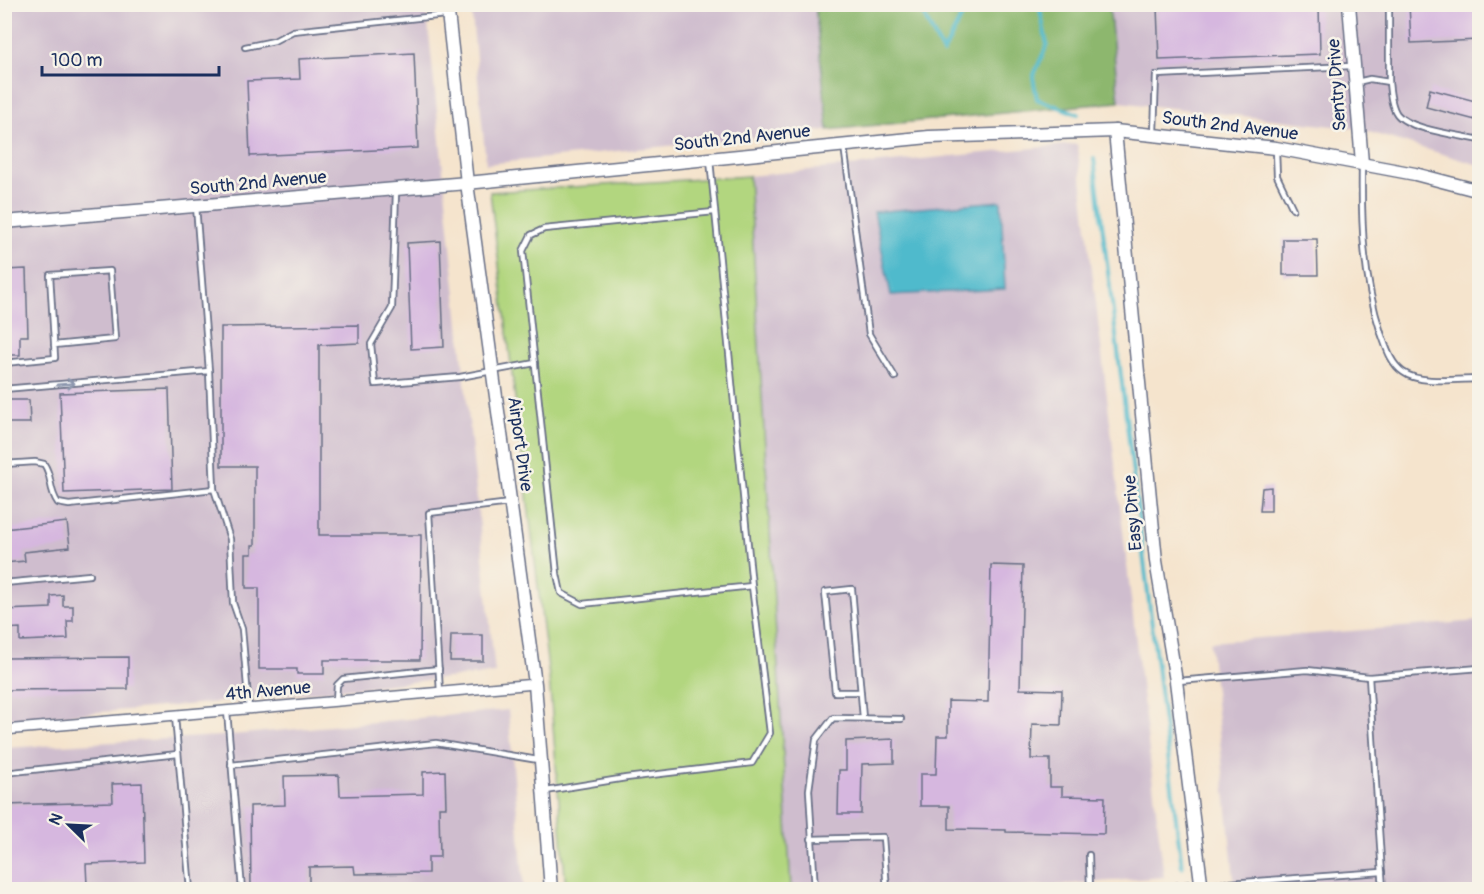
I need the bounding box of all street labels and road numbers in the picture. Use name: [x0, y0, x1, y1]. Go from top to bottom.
street label: Sentry Drive: [1322, 38, 1352, 132]
street label: South 2nd Avenue: [1161, 106, 1300, 146]
street label: South 2nd Avenue: [673, 119, 812, 157]
street label: South 2nd Avenue: [189, 166, 327, 200]
street label: Airport Drive: [502, 395, 538, 493]
street label: Easy Drive: [1118, 474, 1148, 552]
street label: 4th Avenue: [224, 676, 312, 706]

